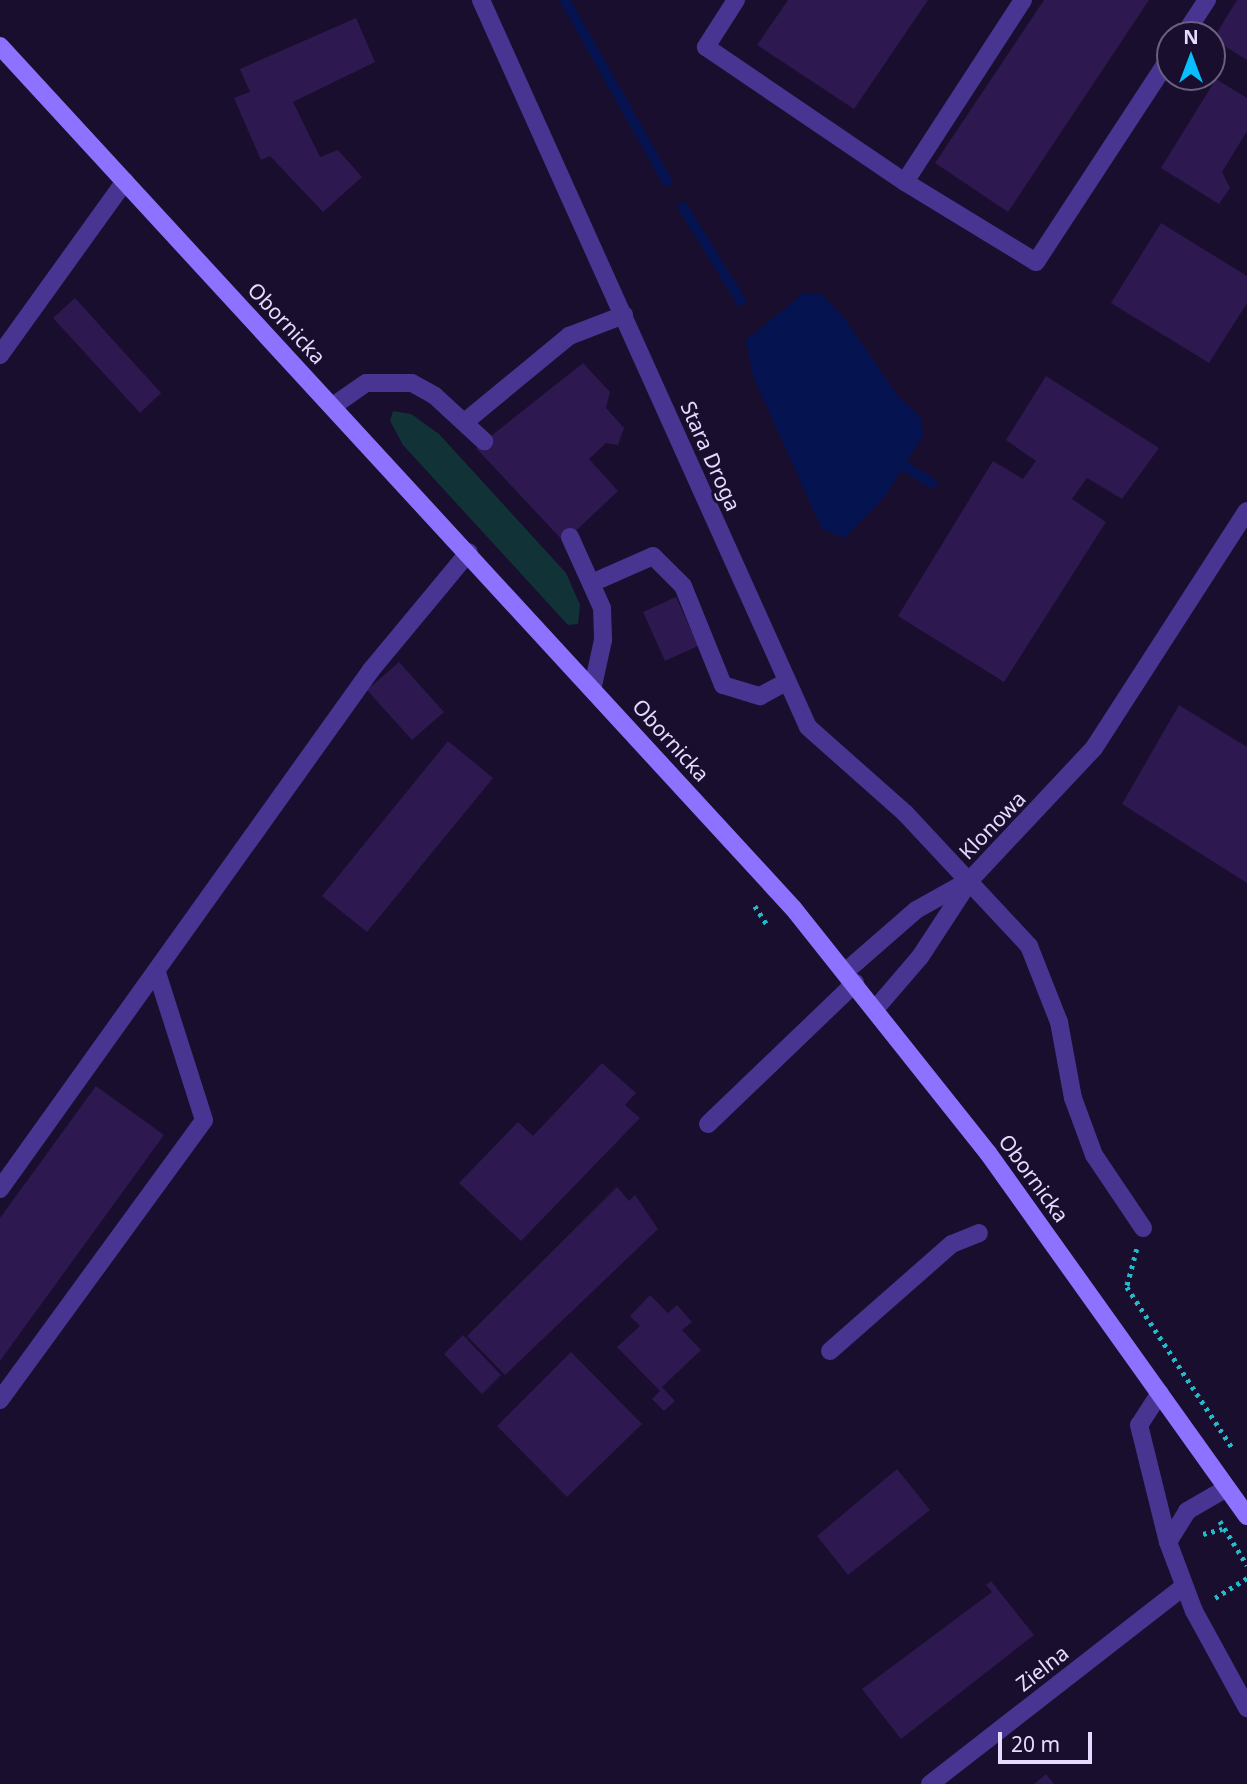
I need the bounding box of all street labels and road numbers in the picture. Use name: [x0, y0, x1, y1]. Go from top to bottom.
street label: Obornicka: [243, 277, 331, 369]
street label: Stara Droga: [676, 397, 746, 515]
street label: Obornicka: [627, 694, 715, 786]
street label: Klonowa: [954, 786, 1030, 864]
street label: Obornicka: [994, 1129, 1074, 1227]
street label: Zielna: [1011, 1640, 1073, 1696]

